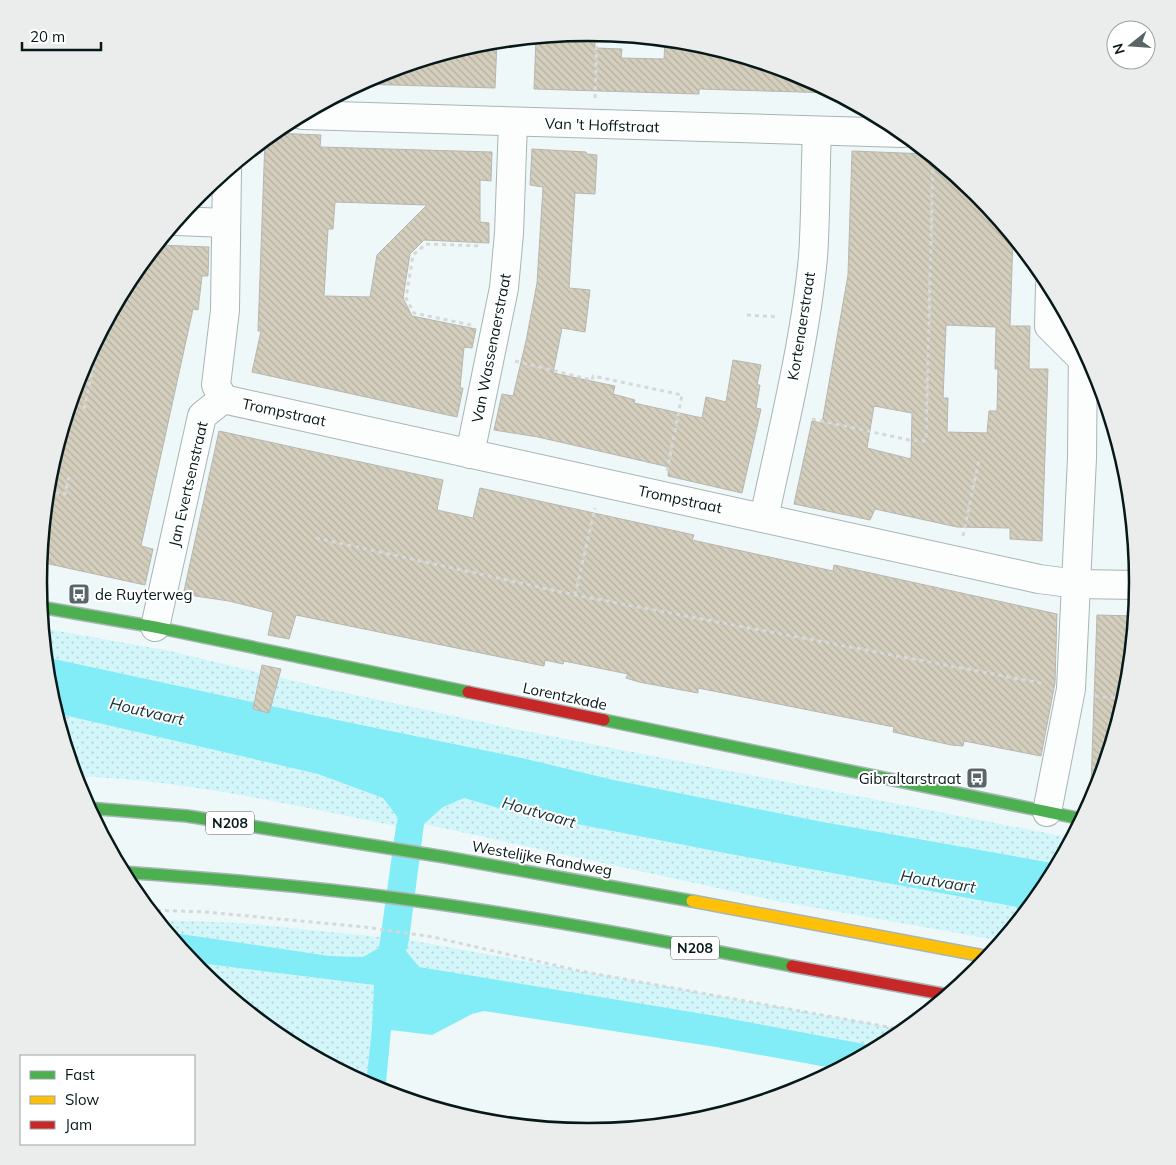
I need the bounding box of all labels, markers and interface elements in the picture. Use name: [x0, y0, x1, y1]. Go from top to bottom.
scale bar: [22, 20, 101, 52]
north arrow: [1106, 20, 1156, 70]
text: 20 m: [30, 27, 65, 46]
text: N: [1108, 41, 1129, 56]
street label: Van 't Hoffstraat: [544, 114, 660, 136]
street label: Kortenaerstraat: [783, 270, 819, 382]
street label: Van Wassenaerstraat: [467, 272, 515, 424]
street label: Trompstraat: [240, 394, 328, 430]
street label: Jan Evertsenstraat: [164, 419, 212, 549]
street label: Trompstraat: [636, 481, 724, 517]
bus stop icon: de Ruyterweg: [67, 582, 91, 606]
place label: de Ruyterweg: [95, 585, 193, 604]
street label: Lorentzkade: [521, 678, 609, 714]
water label: Houtvaart: [108, 693, 187, 729]
bus stop icon: Gibraltarstraat: [965, 766, 989, 790]
place label: Gibraltarstraat: [859, 769, 961, 788]
water label: Houtvaart: [500, 792, 579, 832]
road number: N208: [206, 811, 254, 834]
street label: Westelijke Randweg: [470, 836, 614, 880]
water label: Houtvaart: [899, 865, 977, 897]
road number: N208: [671, 936, 719, 960]
legend: [20, 1055, 195, 1145]
text: Fast: [65, 1065, 95, 1084]
text: Slow: [65, 1090, 99, 1109]
text: Jam: [65, 1115, 92, 1134]

